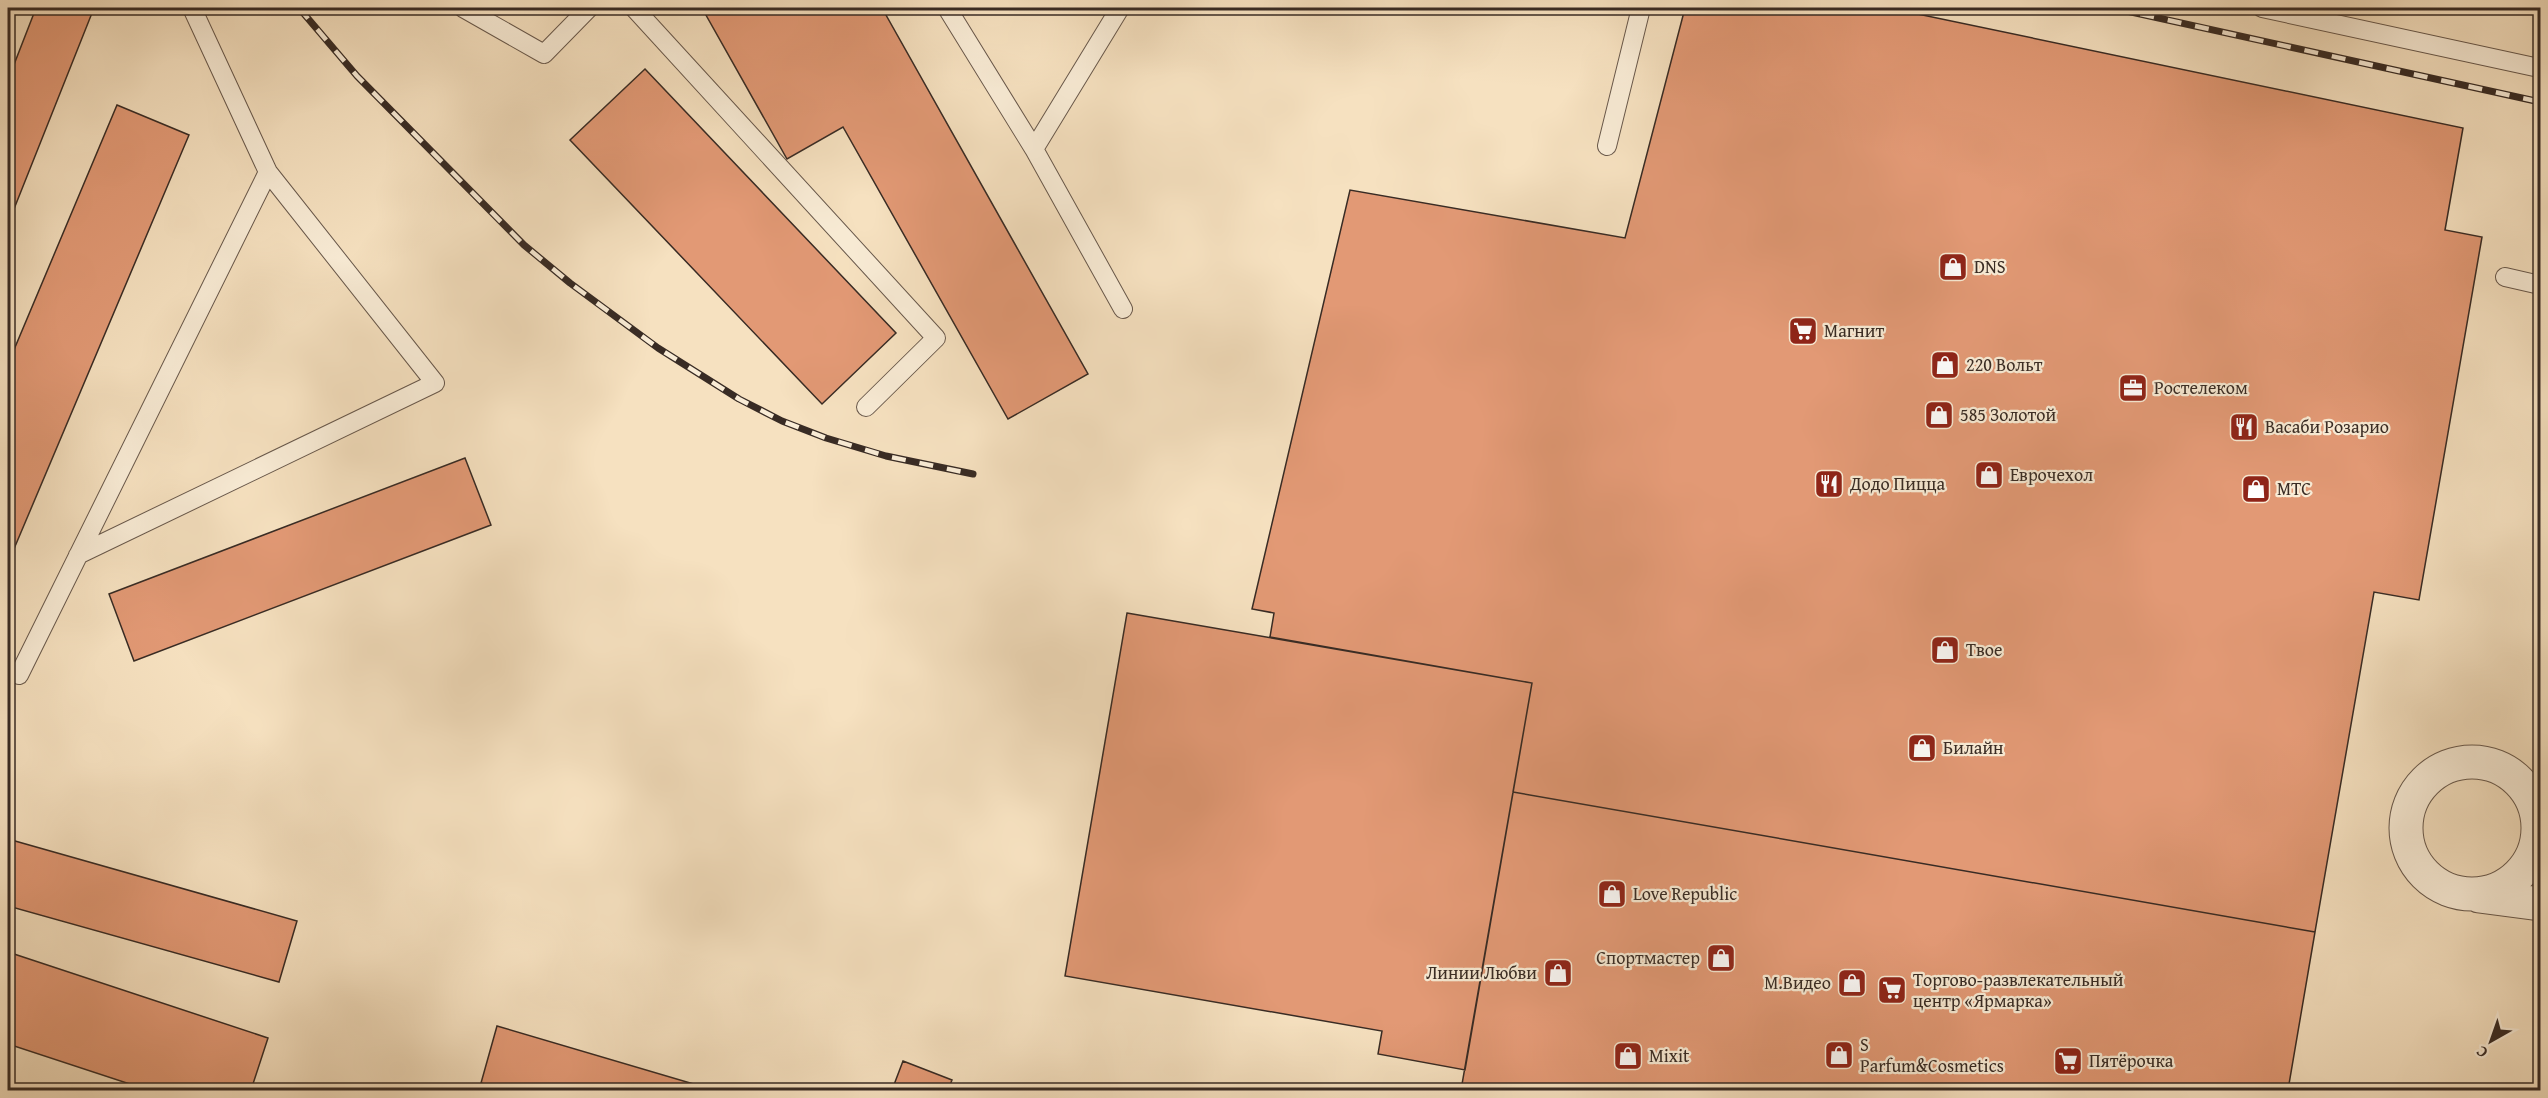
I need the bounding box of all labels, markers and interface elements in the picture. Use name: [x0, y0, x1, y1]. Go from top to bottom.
shop icon: DNS: [1937, 251, 1969, 283]
place label: DNS: [1974, 253, 2006, 280]
supermarket icon: Магнит: [1787, 315, 1819, 347]
place label: Магнит: [1824, 317, 1884, 344]
shop icon: 220 Вольт: [1929, 349, 1961, 381]
place label: 220 Вольт: [1966, 351, 2043, 378]
office icon: Ростелеком: [2117, 372, 2149, 404]
place label: Ростелеком: [2154, 374, 2248, 401]
shop icon: 585 Золотой: [1923, 399, 1955, 431]
place label: 585 Золотой: [1960, 401, 2056, 428]
restaurant icon: Васаби Розарио: [2228, 411, 2260, 443]
place label: Васаби Розарио: [2265, 413, 2389, 440]
shop icon: Еврочехол: [1973, 459, 2005, 491]
place label: Еврочехол: [2010, 461, 2093, 488]
restaurant icon: Додо Пицца: [1813, 468, 1845, 500]
place label: Додо Пицца: [1849, 470, 1945, 497]
shop icon: МТС: [2240, 473, 2272, 505]
place label: МТС: [2277, 475, 2311, 502]
shop icon: Твое: [1929, 634, 1961, 666]
place label: Твое: [1966, 636, 2003, 663]
shop icon: Билайн: [1906, 732, 1938, 764]
place label: Билайн: [1943, 734, 2004, 761]
shop icon: Love Republic: [1596, 878, 1628, 910]
place label: Love Republic: [1633, 880, 1737, 907]
shop icon: Спортмастер: [1705, 942, 1737, 974]
place label: Спортмастер: [1596, 944, 1700, 971]
shop icon: Линии Любви: [1542, 957, 1574, 989]
place label: Линии Любви: [1426, 959, 1537, 986]
place label: Торгово-развлекательный центр «Ярмарка»: [1913, 966, 2124, 1014]
shop icon: М.Видео: [1836, 967, 1868, 999]
place label: М.Видео: [1764, 969, 1831, 996]
supermarket icon: Торгово-развлекательный центр «Ярмарка»: [1876, 974, 1908, 1006]
north arrow: [2461, 1011, 2521, 1071]
place label: S Parfum&Cosmetics: [1860, 1031, 2004, 1079]
shop icon: S Parfum&Cosmetics: [1823, 1039, 1855, 1071]
shop icon: Mixit: [1612, 1040, 1644, 1072]
text: С: [2470, 1040, 2493, 1065]
place label: Mixit: [1649, 1042, 1690, 1069]
supermarket icon: Пятёрочка: [2052, 1045, 2084, 1077]
place label: Пятёрочка: [2089, 1047, 2174, 1074]

